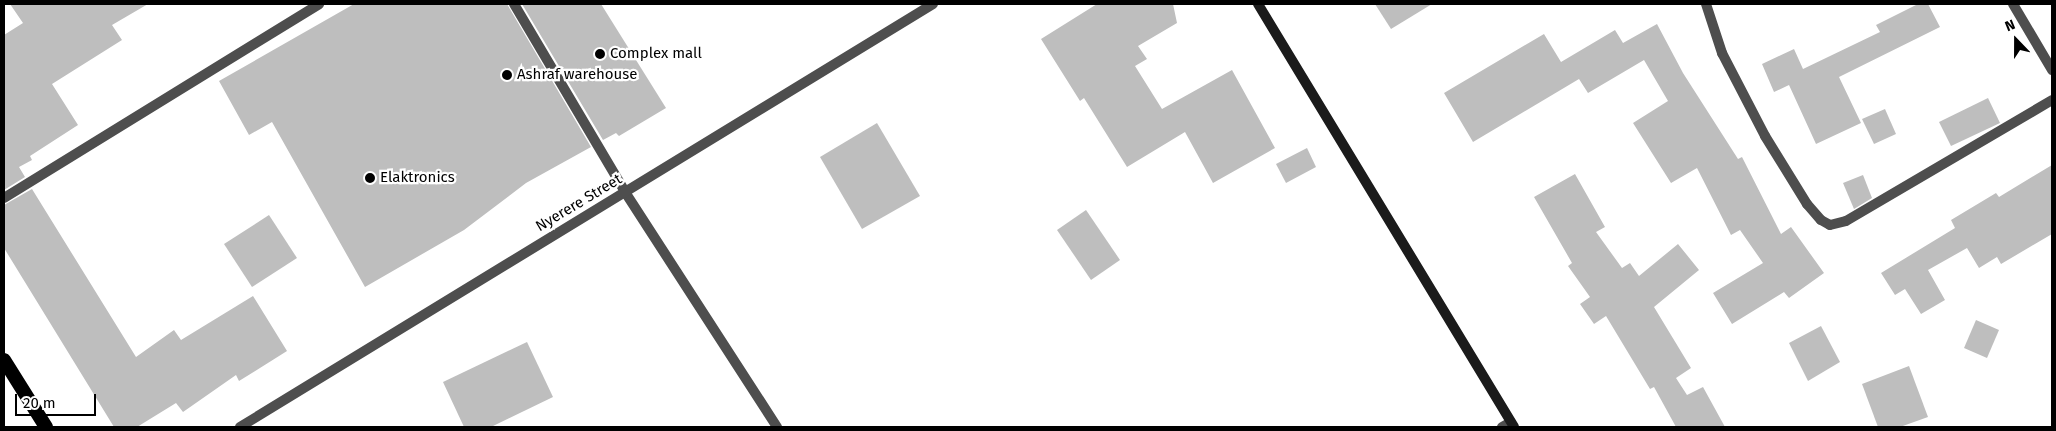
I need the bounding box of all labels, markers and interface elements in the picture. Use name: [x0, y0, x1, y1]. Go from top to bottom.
north arrow: [1991, 15, 2041, 65]
text: N: [2003, 16, 2018, 35]
place label: Complex mall: [610, 45, 702, 63]
marker: Complex mall: [594, 48, 606, 60]
place label: Ashraf warehouse: [517, 66, 638, 84]
marker: Ashraf warehouse: [501, 69, 513, 81]
place label: Elaktronics: [380, 169, 455, 187]
street label: Nyerere Street: [533, 170, 625, 236]
marker: Elaktronics: [364, 172, 376, 184]
scale bar: [18, 384, 99, 416]
text: 20 m: [23, 394, 56, 412]

